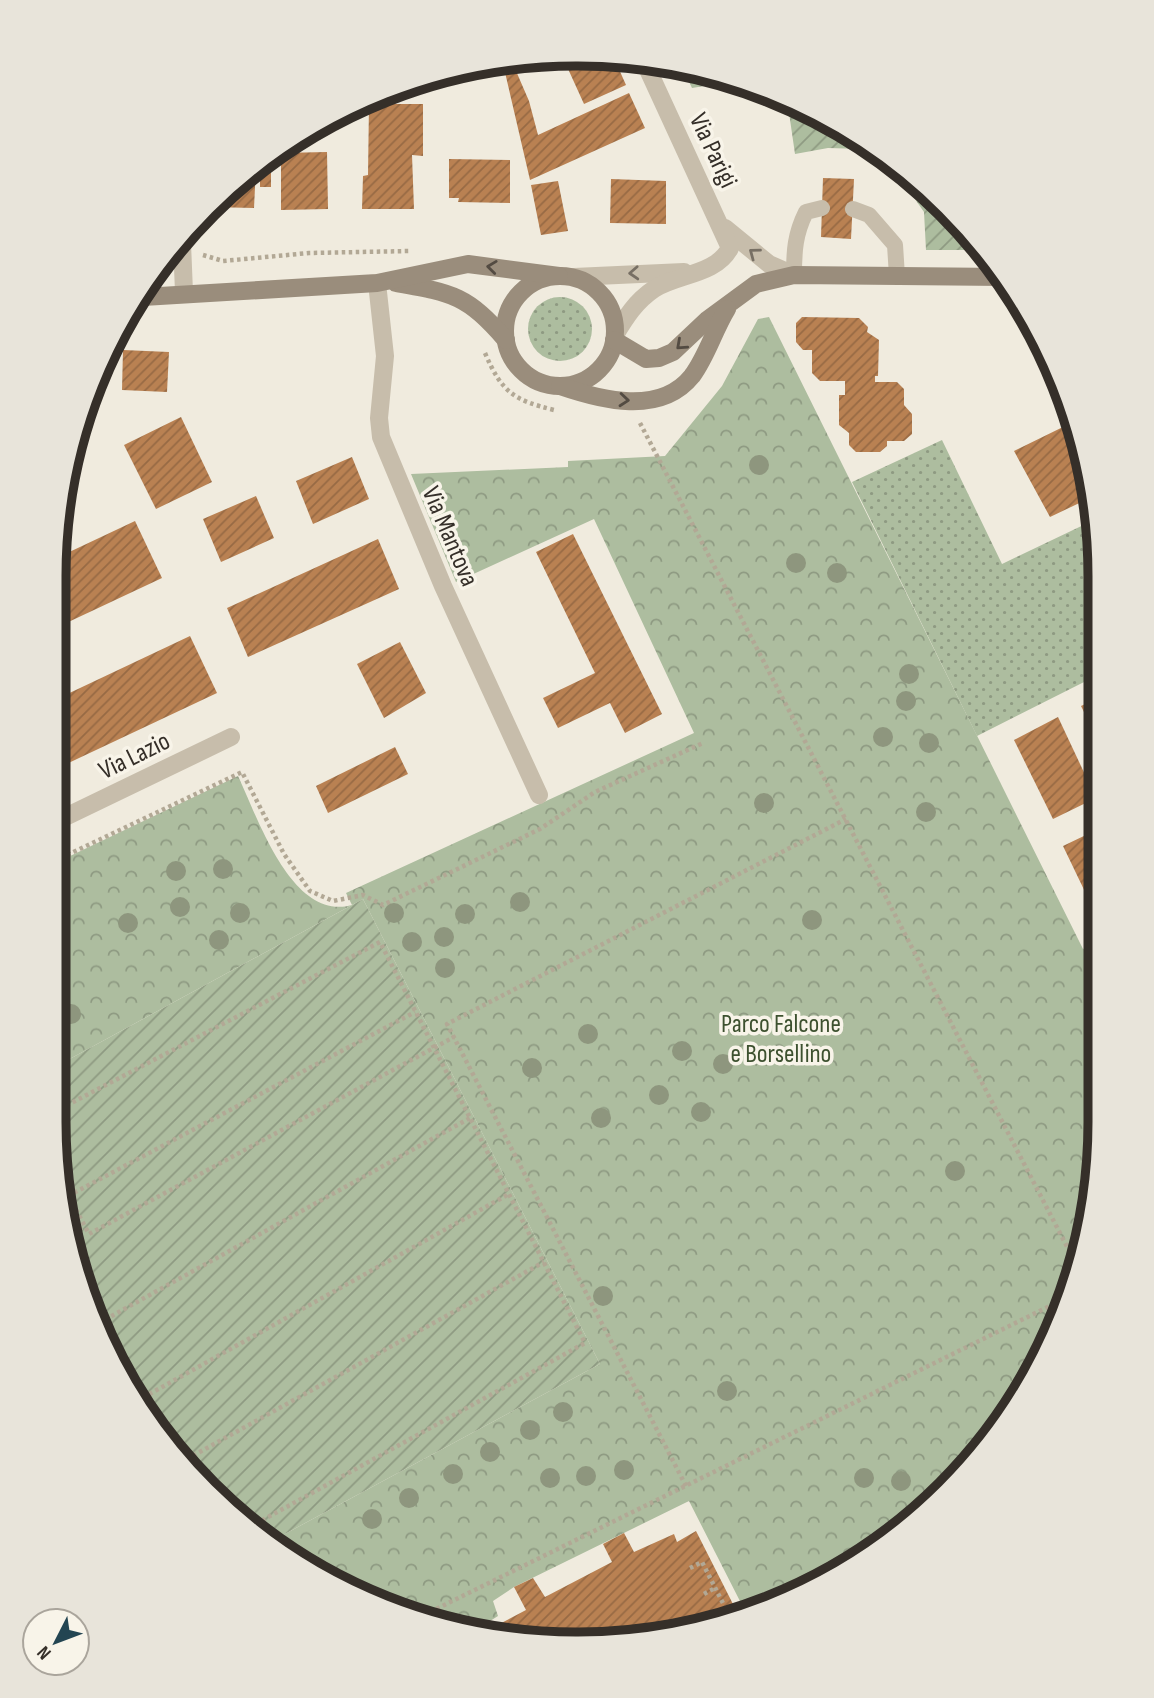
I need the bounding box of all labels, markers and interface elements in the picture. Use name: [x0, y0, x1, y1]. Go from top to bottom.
street label: Via Parigi: [682, 108, 743, 193]
one-way arrow: [749, 248, 762, 261]
one-way arrow: [486, 259, 498, 274]
one-way arrow: [628, 266, 639, 281]
one-way arrow: [676, 337, 689, 349]
one-way arrow: [619, 392, 630, 407]
street label: Via Mantova: [415, 482, 484, 591]
street label: Via Lazio: [94, 726, 175, 787]
park label: Parco Falcone e Borsellino: [721, 1009, 841, 1070]
north arrow: [21, 1607, 91, 1677]
text: N: [33, 1641, 56, 1664]

